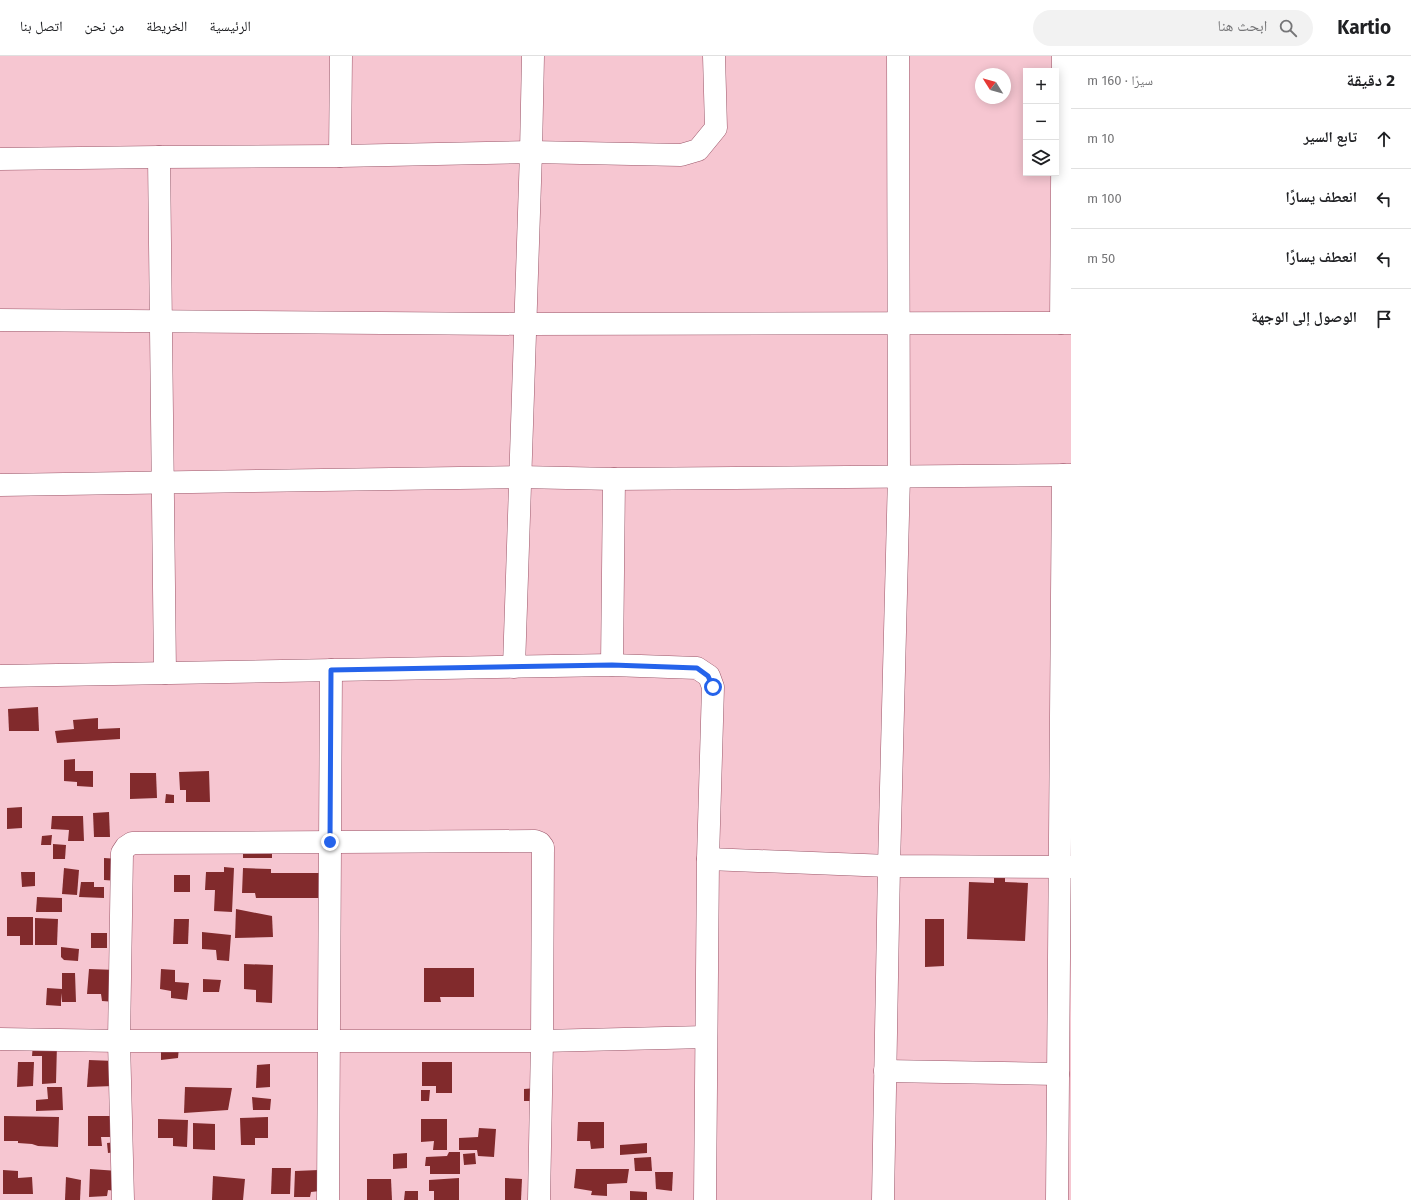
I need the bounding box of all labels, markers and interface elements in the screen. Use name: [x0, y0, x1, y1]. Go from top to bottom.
search box: [1033, 10, 1313, 46]
text: Kartio: [1337, 16, 1391, 39]
text: ابحث هنا: [1218, 17, 1267, 35]
icon: search: [1277, 17, 1299, 39]
text: اتصل بنا: [20, 18, 63, 35]
text: من نحن: [85, 18, 124, 35]
text: الخريطة: [146, 18, 187, 35]
text: الرئيسية: [209, 18, 251, 35]
north arrow: [975, 68, 1011, 104]
map controls: [1023, 68, 1059, 176]
button: +: [1023, 68, 1059, 104]
text: 2 دقيقة: [1346, 70, 1395, 91]
text: سيرًا · 160 m: [1087, 73, 1153, 88]
button: −: [1023, 104, 1059, 140]
text: تابع السير: [1303, 128, 1357, 146]
icon: ahead: [1373, 128, 1395, 150]
text: 10 m: [1087, 131, 1115, 146]
button: layers: [1023, 140, 1059, 176]
text: انعطف يسارًا: [1285, 188, 1357, 206]
icon: left: [1373, 188, 1395, 210]
text: 100 m: [1087, 191, 1122, 206]
text: انعطف يسارًا: [1285, 248, 1357, 266]
icon: left: [1373, 248, 1395, 270]
text: 50 m: [1087, 251, 1115, 266]
text: الوصول إلى الوجهة: [1251, 308, 1357, 326]
icon: arrive: [1373, 308, 1395, 330]
route start: [704, 678, 722, 696]
route end: [321, 833, 339, 851]

